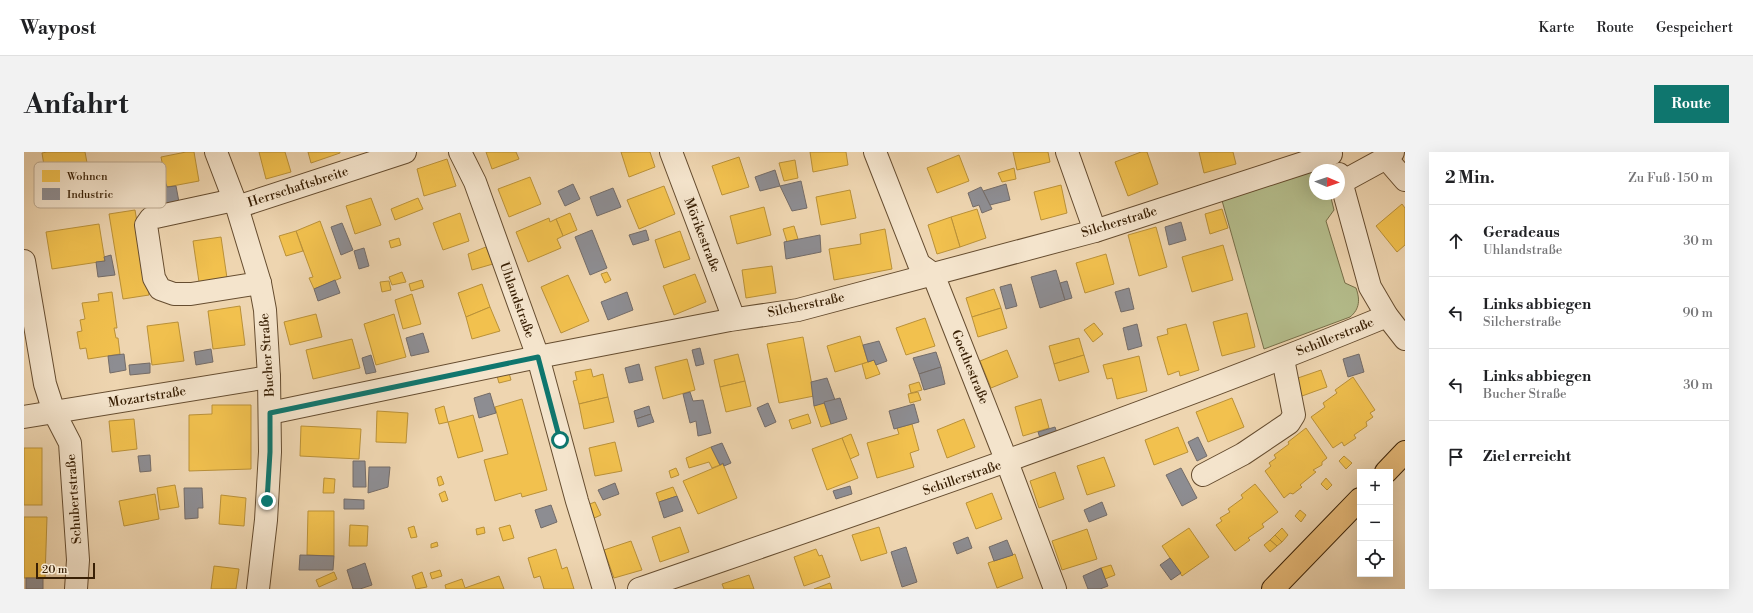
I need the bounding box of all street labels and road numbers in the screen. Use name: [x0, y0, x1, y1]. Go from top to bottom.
street label: Herrschaftsbreite: [246, 163, 351, 211]
street label: Mörikestraße: [680, 195, 724, 275]
street label: Silcherstraße: [1079, 203, 1159, 241]
street label: Uhlandstraße: [496, 260, 538, 340]
street label: Silcherstraße: [766, 289, 846, 321]
street label: Bucher Straße: [256, 312, 278, 398]
street label: Schillerstraße: [1294, 314, 1377, 360]
street label: Goethestraße: [948, 327, 992, 407]
street label: Mozartstraße: [107, 383, 187, 411]
street label: Schubertstraße: [63, 453, 85, 544]
street label: Schillerstraße: [921, 457, 1004, 499]

